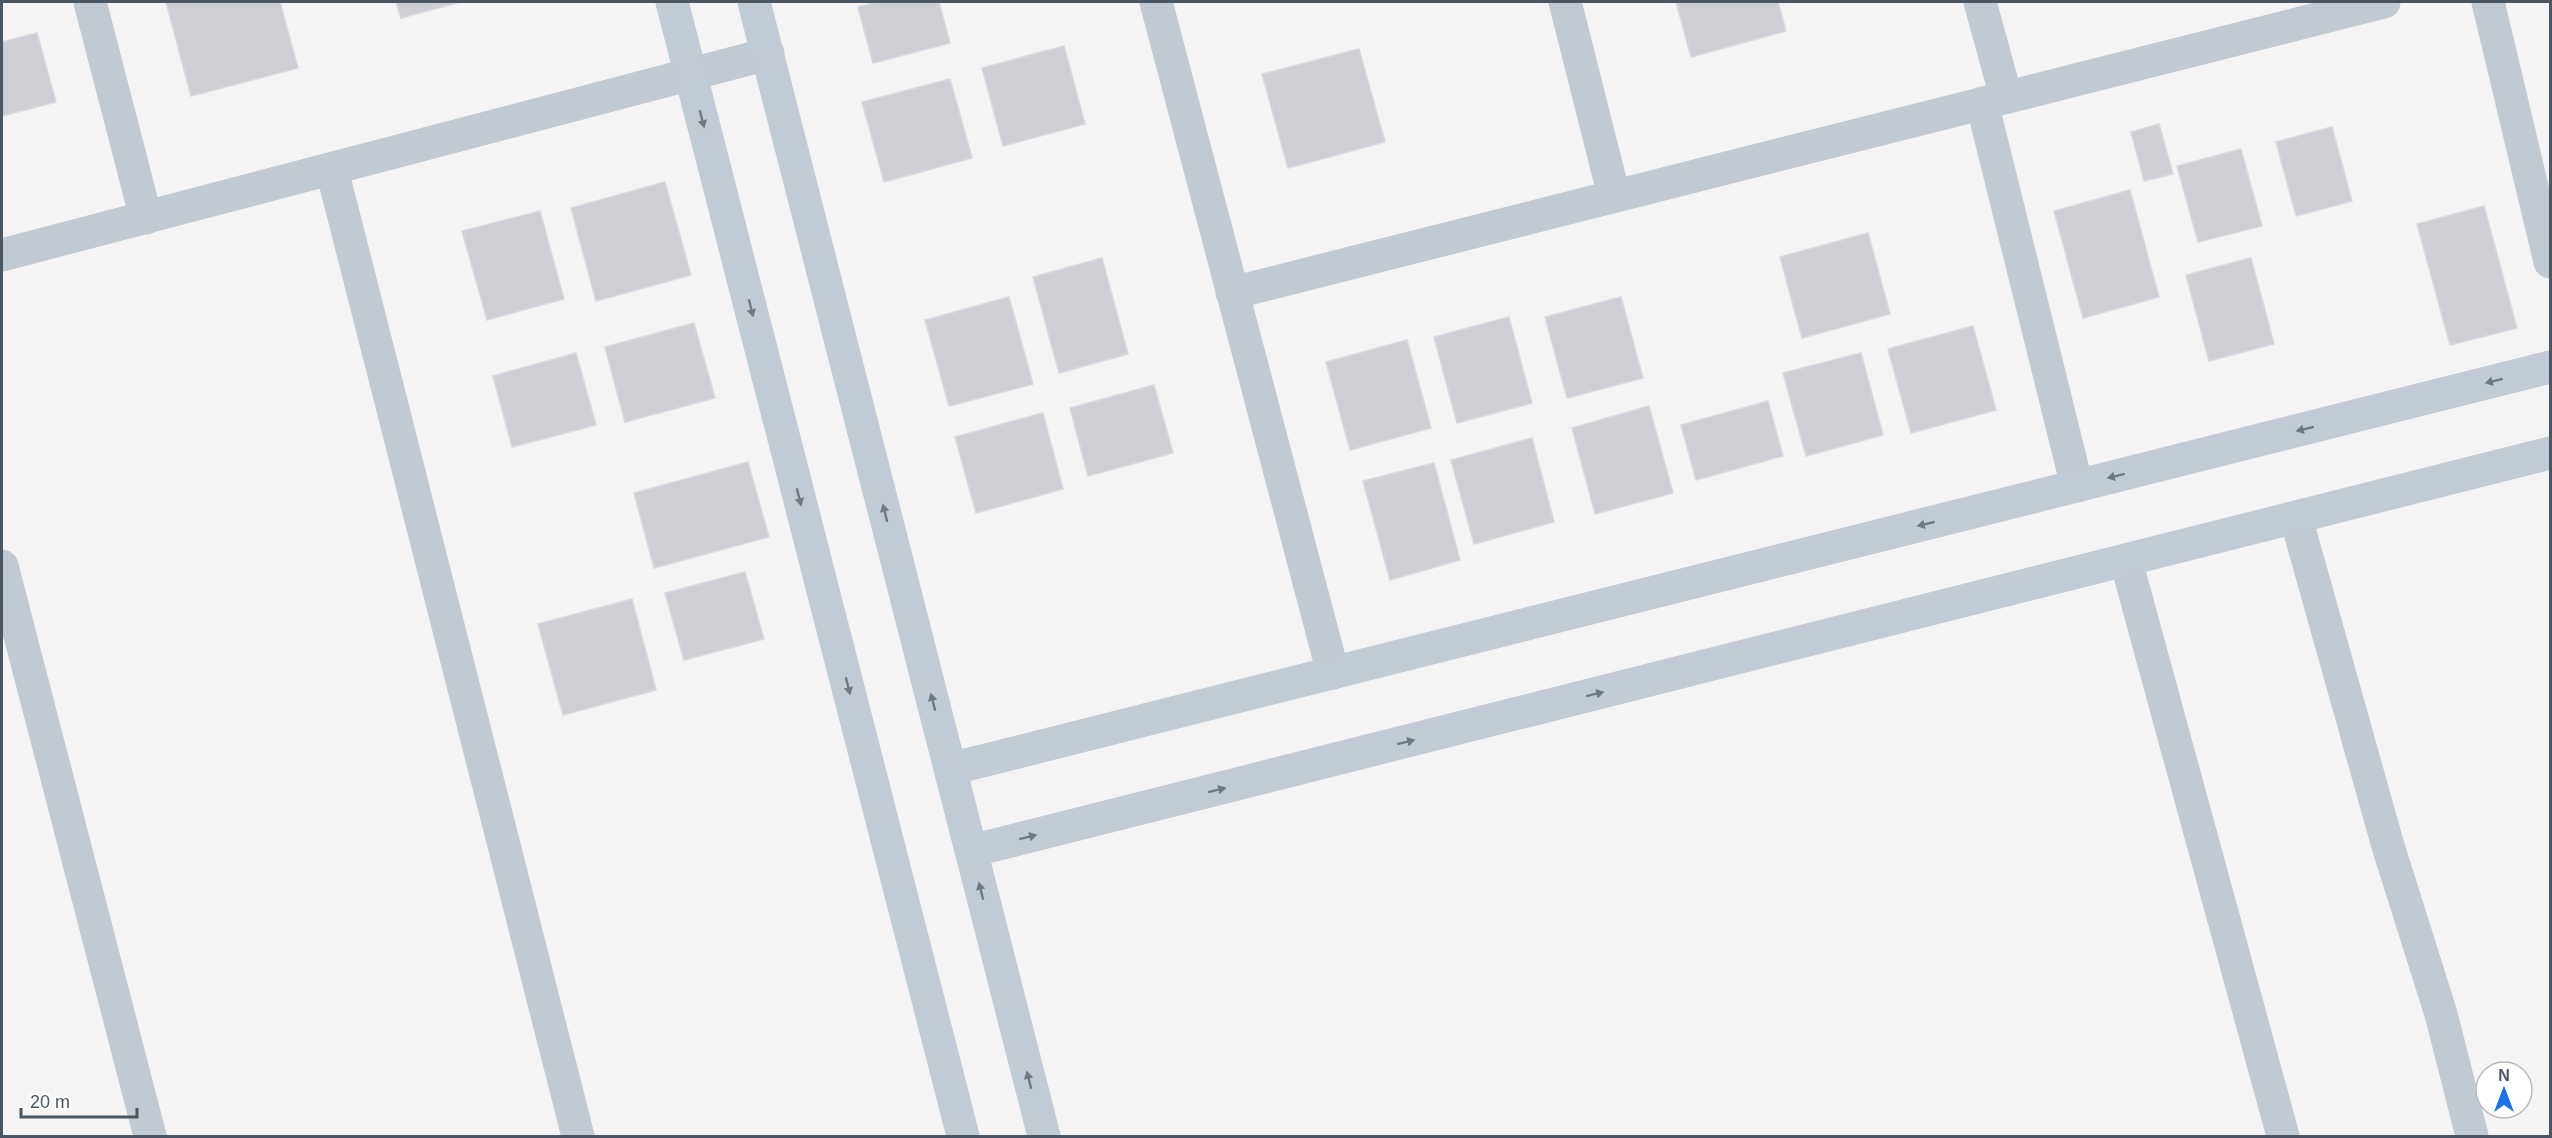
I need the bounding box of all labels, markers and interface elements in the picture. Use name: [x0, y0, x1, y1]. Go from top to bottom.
one-way arrow: [698, 110, 707, 128]
one-way arrow: [746, 299, 756, 317]
one-way arrow: [2485, 377, 2503, 387]
one-way arrow: [2295, 424, 2314, 434]
one-way arrow: [2106, 472, 2125, 482]
one-way arrow: [795, 488, 804, 506]
one-way arrow: [879, 504, 889, 522]
one-way arrow: [1917, 519, 1936, 529]
one-way arrow: [843, 677, 853, 695]
one-way arrow: [1586, 689, 1604, 699]
one-way arrow: [928, 693, 937, 711]
one-way arrow: [1397, 737, 1415, 746]
one-way arrow: [1208, 784, 1226, 794]
one-way arrow: [1019, 832, 1037, 842]
one-way arrow: [976, 882, 986, 900]
north arrow: [2474, 1060, 2534, 1120]
text: N: [2498, 1067, 2510, 1084]
one-way arrow: [1024, 1071, 1034, 1089]
scale bar: [21, 1081, 136, 1119]
text: 20 m: [30, 1092, 70, 1112]

